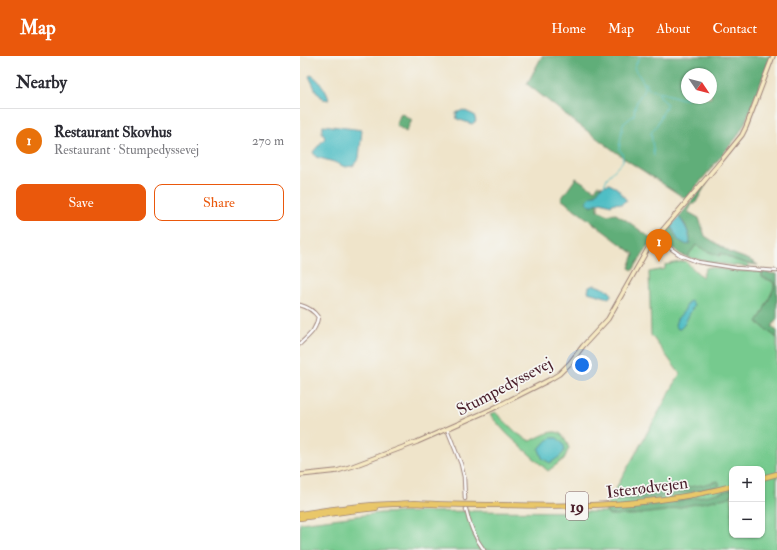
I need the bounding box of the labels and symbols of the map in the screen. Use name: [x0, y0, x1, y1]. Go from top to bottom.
north arrow: [681, 68, 717, 104]
pin: 1: [646, 229, 672, 262]
street label: Stumpedyssevej: [453, 352, 556, 421]
your location: [572, 355, 592, 375]
street label: Isterødvejen: [605, 472, 689, 503]
road number: 19: [566, 492, 588, 520]

